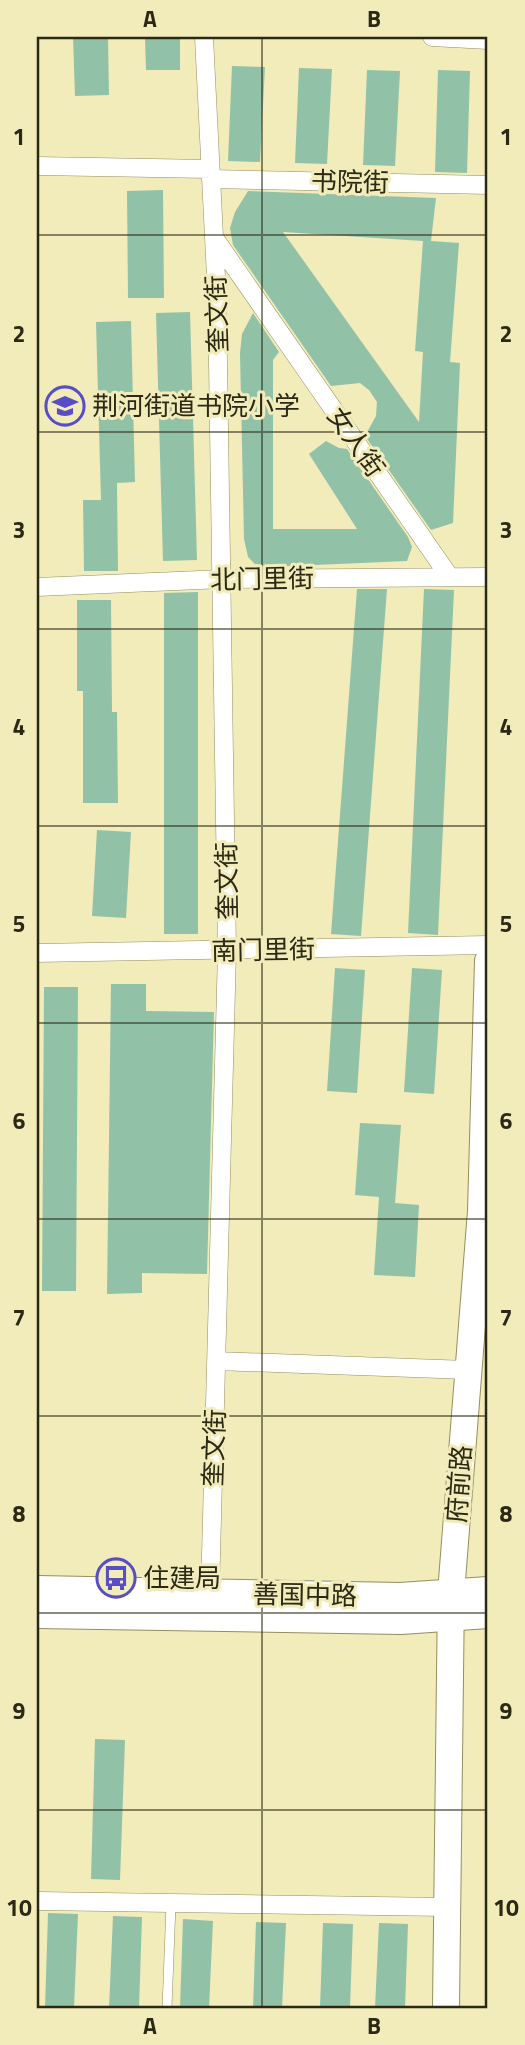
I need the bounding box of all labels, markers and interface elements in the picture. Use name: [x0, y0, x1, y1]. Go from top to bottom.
text: A: [143, 1, 157, 36]
text: B: [367, 1, 381, 36]
text: 1: [13, 119, 25, 154]
text: 1: [500, 119, 512, 154]
street label: 书院街: [311, 161, 389, 202]
street label: 奎文街: [196, 274, 237, 354]
text: 2: [13, 316, 25, 351]
text: 2: [500, 316, 512, 351]
school or university icon: 荆河街道书院小学: [44, 385, 86, 427]
place label: 荆河街道书院小学: [92, 386, 300, 425]
street label: 女人街: [318, 399, 395, 485]
text: 3: [13, 512, 25, 547]
text: 3: [500, 512, 512, 547]
street label: 北门里街: [210, 558, 314, 599]
text: 4: [13, 709, 25, 744]
text: 4: [500, 709, 512, 744]
street label: 奎文街: [206, 842, 247, 920]
text: 5: [13, 906, 25, 941]
text: 5: [500, 906, 512, 941]
street label: 南门里街: [211, 929, 315, 970]
text: 6: [13, 1103, 26, 1138]
text: 6: [500, 1103, 513, 1138]
text: 7: [13, 1300, 25, 1335]
text: 7: [500, 1300, 512, 1335]
street label: 奎文街: [193, 1408, 234, 1488]
street label: 府前路: [436, 1444, 481, 1524]
text: 8: [13, 1496, 26, 1531]
text: 8: [500, 1496, 513, 1531]
bus stop icon: 住建局: [95, 1557, 137, 1599]
place label: 住建局: [143, 1558, 221, 1597]
street label: 善国中路: [253, 1574, 357, 1615]
text: 9: [13, 1693, 26, 1728]
text: 9: [500, 1693, 513, 1728]
text: 10: [6, 1890, 32, 1925]
text: 10: [493, 1890, 519, 1925]
text: A: [143, 2008, 157, 2043]
text: B: [367, 2008, 381, 2043]

